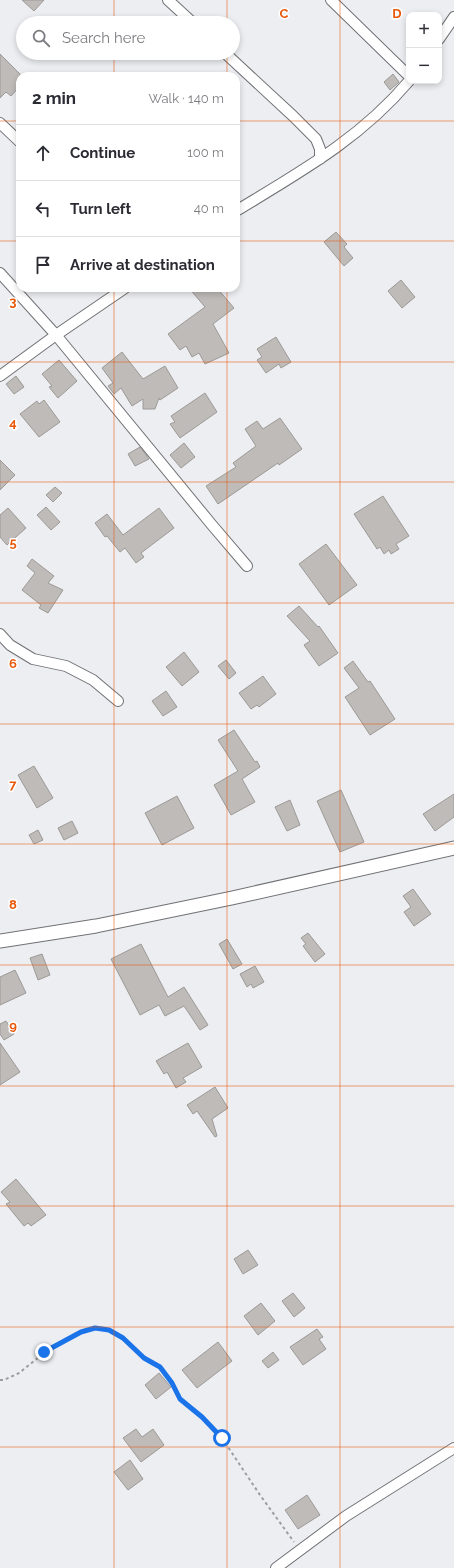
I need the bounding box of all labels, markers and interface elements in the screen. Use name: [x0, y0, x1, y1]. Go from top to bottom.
text: C: [280, 6, 289, 21]
text: D: [392, 6, 402, 21]
map controls: [406, 12, 442, 84]
button: +: [406, 12, 442, 48]
search box: [16, 16, 240, 60]
icon: search: [30, 27, 52, 49]
text: Search here: [62, 29, 145, 47]
button: −: [406, 48, 442, 84]
text: 2 min: [32, 88, 76, 108]
text: Walk · 140 m: [149, 91, 224, 106]
icon: ahead: [32, 142, 54, 164]
text: Continue: [70, 144, 135, 162]
text: 100 m: [187, 145, 224, 160]
icon: left: [32, 198, 54, 220]
text: Turn left: [70, 200, 131, 218]
text: 40 m: [194, 201, 224, 216]
icon: arrive: [32, 254, 54, 276]
text: Arrive at destination: [70, 256, 215, 274]
text: 3: [9, 294, 17, 309]
text: 4: [9, 415, 17, 430]
text: 5: [9, 535, 17, 550]
text: 6: [9, 656, 17, 671]
text: 7: [9, 777, 17, 792]
text: 8: [9, 897, 17, 912]
text: 9: [9, 1018, 17, 1033]
route end: [35, 1343, 53, 1361]
route start: [213, 1429, 231, 1447]

